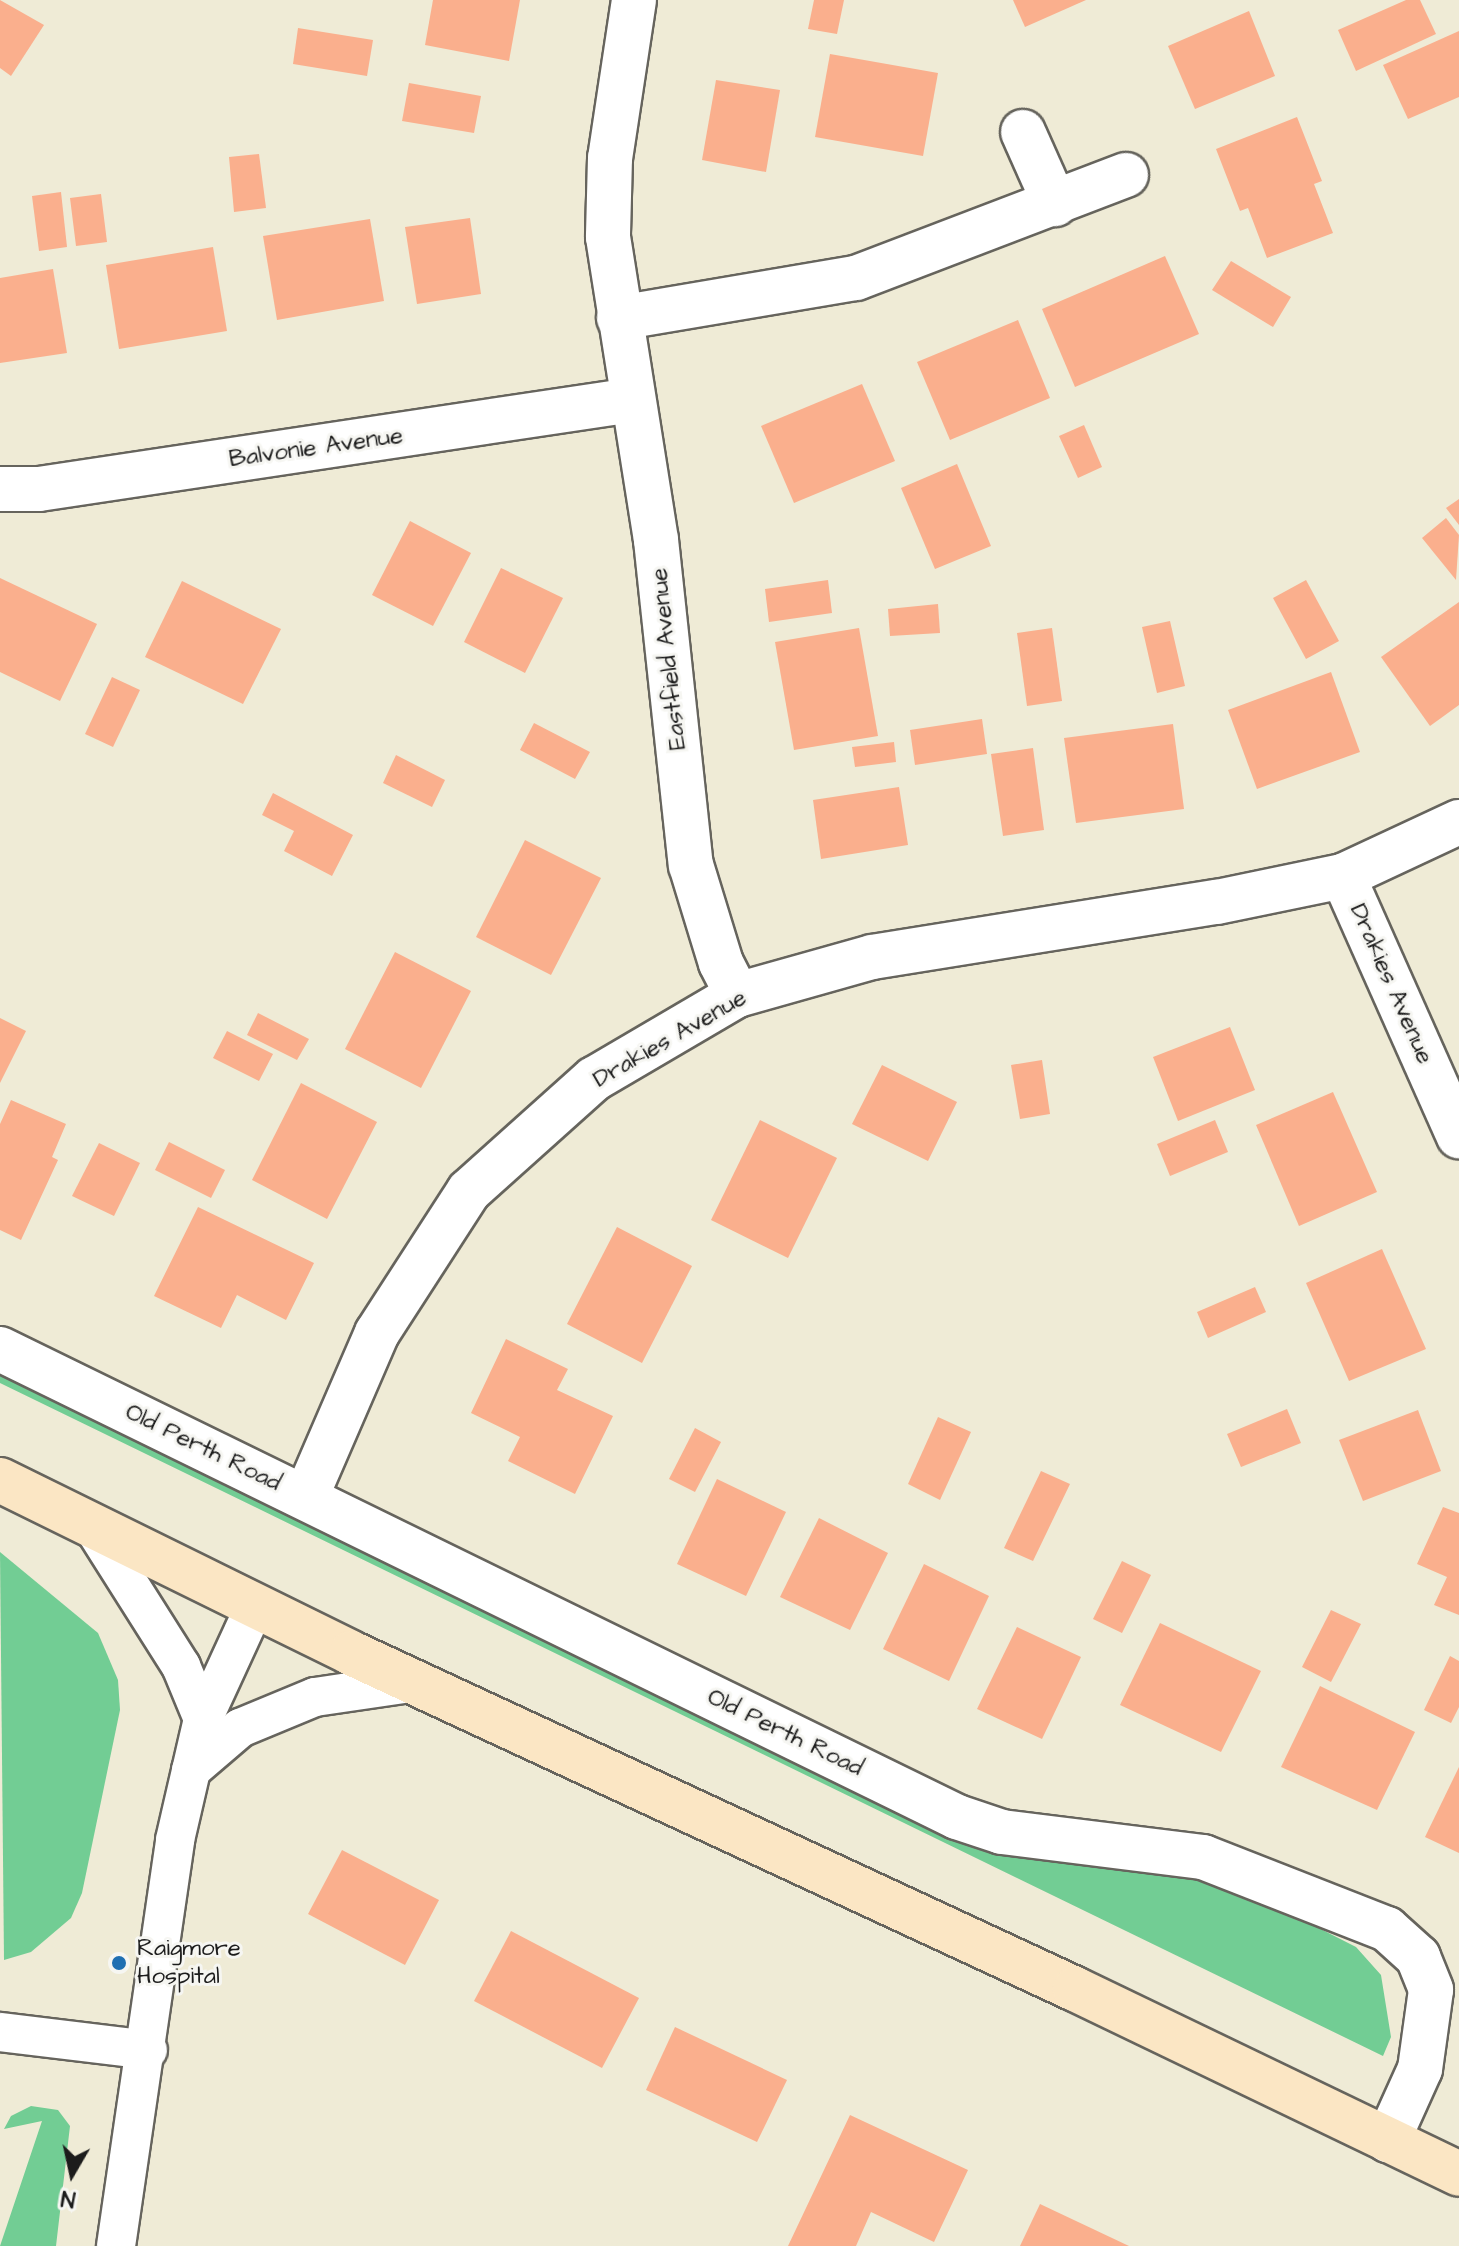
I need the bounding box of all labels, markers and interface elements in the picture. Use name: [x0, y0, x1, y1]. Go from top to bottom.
street label: Balvonie Avenue: [227, 422, 405, 474]
street label: Eastfield Avenue: [645, 567, 693, 751]
street label: Drakies Avenue: [1343, 900, 1439, 1068]
street label: Drakies Avenue: [588, 984, 752, 1094]
street label: Old Perth Road: [120, 1398, 286, 1498]
street label: Old Perth Road: [702, 1683, 868, 1783]
place label: Raigmore Hospital: [137, 1935, 241, 1991]
marker: Raigmore Hospital: [108, 1952, 130, 1974]
north arrow: [32, 2134, 112, 2214]
text: N: [59, 2182, 77, 2215]

